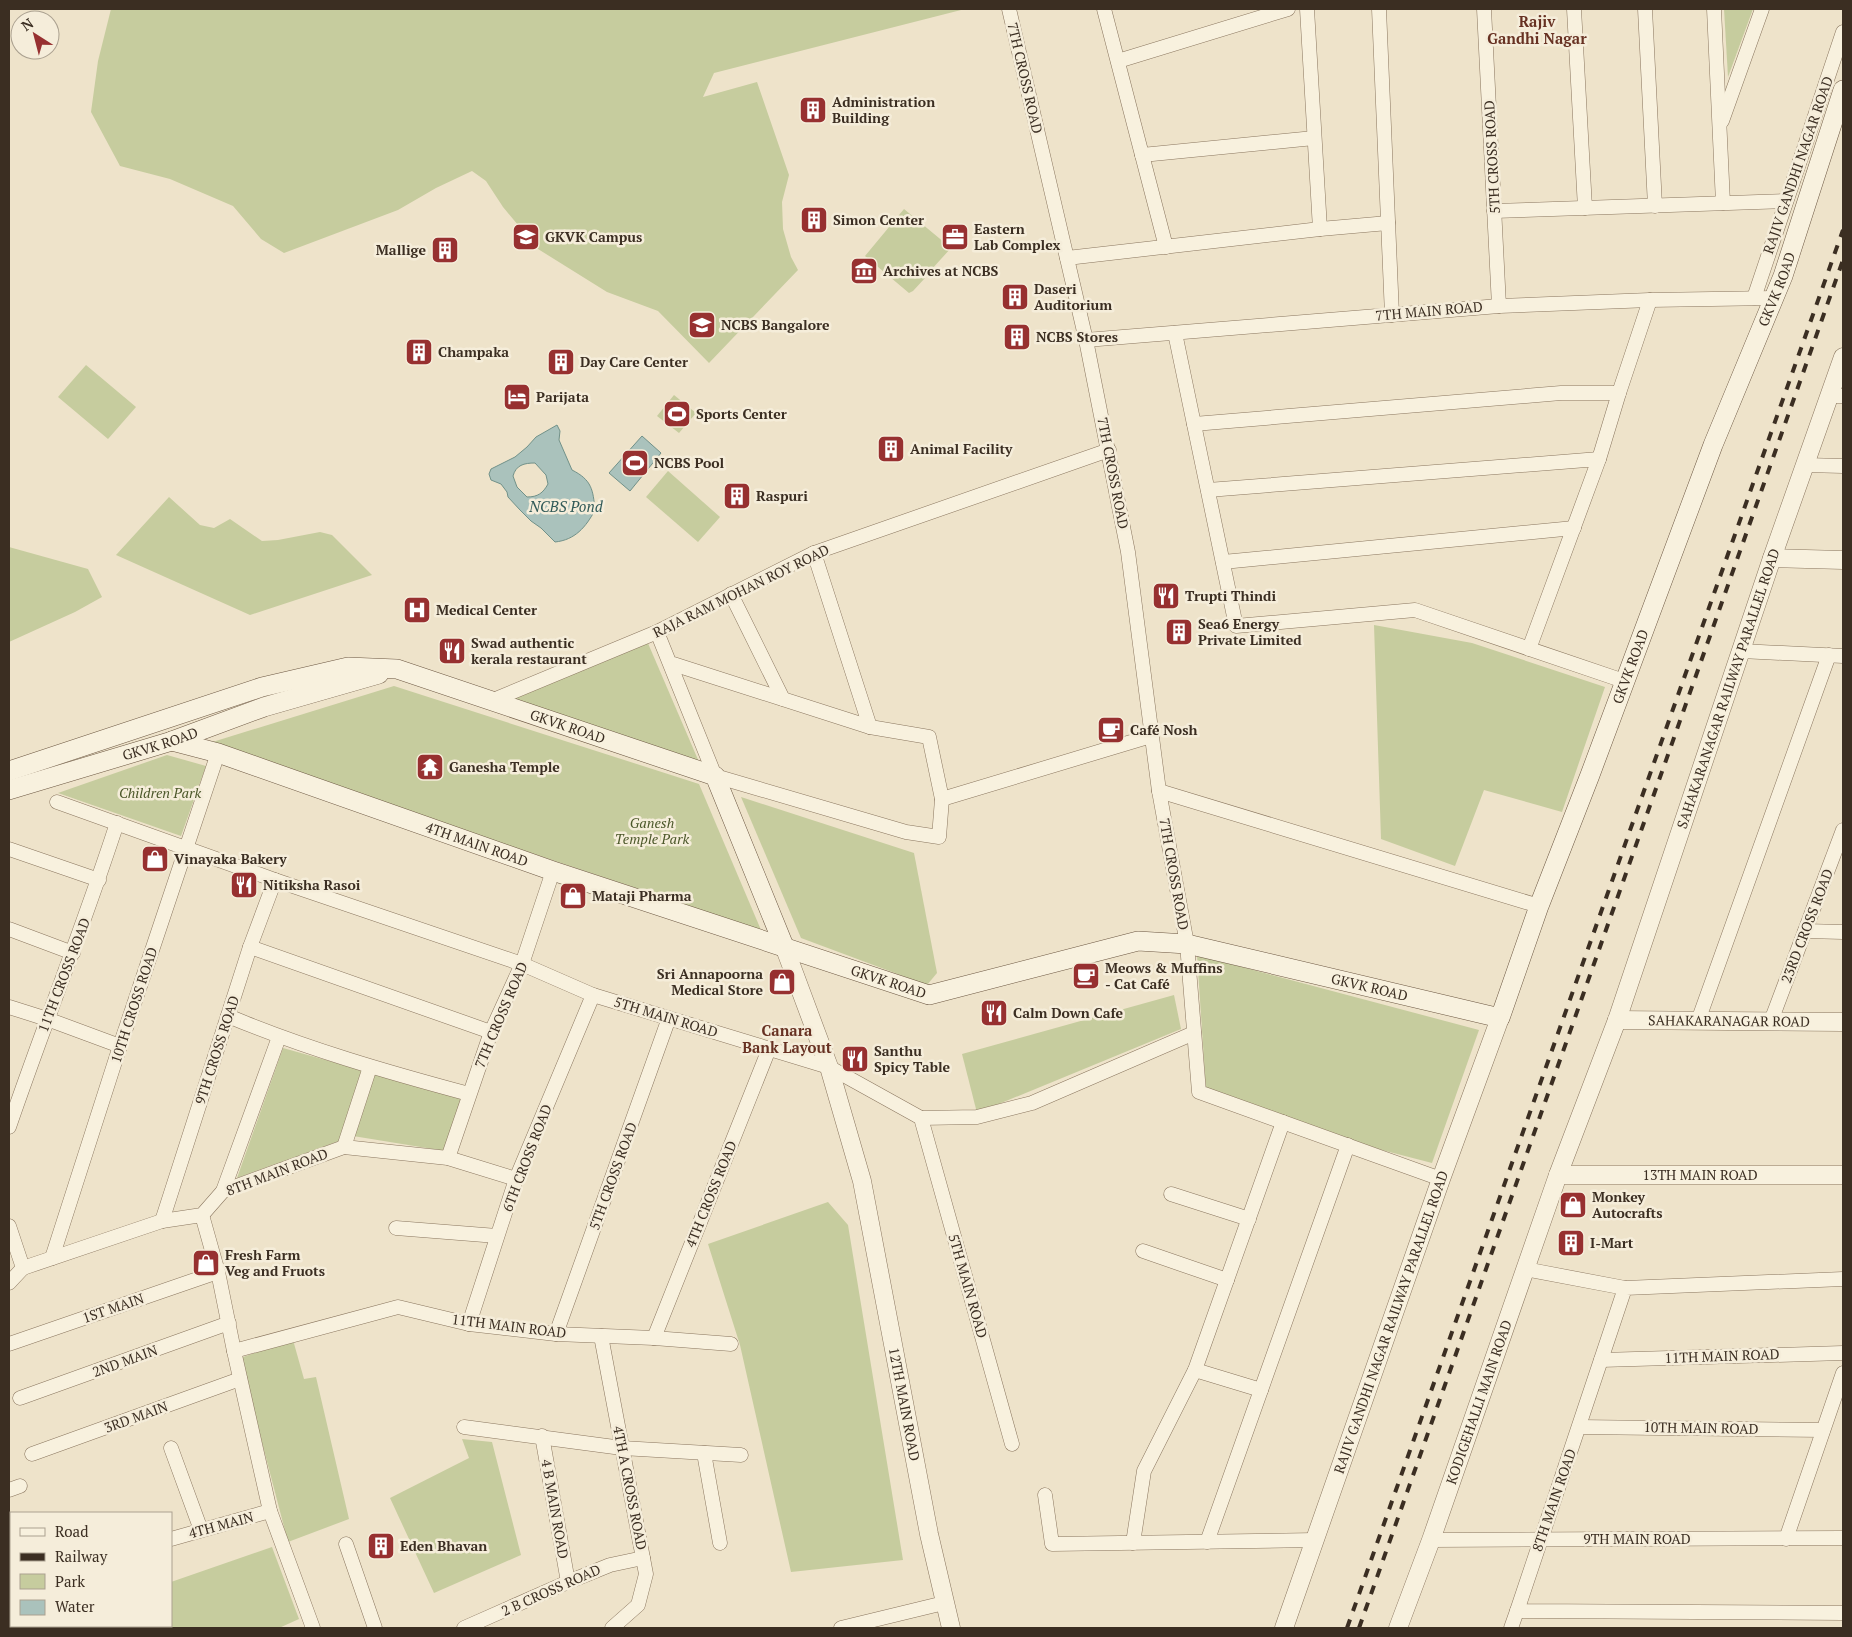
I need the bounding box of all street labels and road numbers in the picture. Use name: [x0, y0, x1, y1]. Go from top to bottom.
street label: 7TH CROSS ROAD: [1003, 20, 1048, 135]
street label: RAJIV GANDHI NAGAR ROAD: [1758, 73, 1837, 256]
street label: 5TH CROSS ROAD: [1479, 100, 1504, 214]
street label: GKVK ROAD: [1753, 249, 1799, 329]
street label: 7TH MAIN ROAD: [1375, 296, 1483, 325]
street label: 7TH CROSS ROAD: [1093, 415, 1134, 531]
street label: RAJA RAM MOHAN ROY ROAD: [649, 539, 832, 642]
street label: SAHAKARANAGAR RAILWAY PARALLEL ROAD: [1672, 545, 1784, 831]
street label: GKVK ROAD: [1607, 626, 1653, 706]
street label: GKVK ROAD: [528, 704, 608, 747]
street label: GKVK ROAD: [120, 722, 200, 764]
street label: 7TH CROSS ROAD: [1155, 816, 1194, 932]
street label: 4TH MAIN ROAD: [423, 817, 531, 871]
street label: 23RD CROSS ROAD: [1776, 866, 1837, 986]
street label: 11TH CROSS ROAD: [33, 915, 94, 1035]
street label: 10TH CROSS ROAD: [106, 944, 161, 1065]
street label: 7TH CROSS ROAD: [470, 959, 532, 1071]
street label: GKVK ROAD: [849, 960, 929, 1002]
street label: GKVK ROAD: [1329, 968, 1410, 1005]
street label: 5TH MAIN ROAD: [612, 992, 720, 1041]
street label: 9TH CROSS ROAD: [190, 993, 243, 1107]
street label: SAHAKARANAGAR ROAD: [1648, 1010, 1810, 1031]
street label: 6TH CROSS ROAD: [497, 1101, 556, 1214]
street label: 5TH CROSS ROAD: [584, 1119, 641, 1232]
street label: 4TH CROSS ROAD: [680, 1138, 741, 1250]
street label: 8TH MAIN ROAD: [223, 1143, 331, 1200]
street label: 13TH MAIN ROAD: [1642, 1165, 1758, 1184]
street label: RAJIV GANDHI NAGAR RAILWAY PARALLEL ROAD: [1329, 1168, 1452, 1476]
street label: 5TH MAIN ROAD: [945, 1232, 992, 1340]
street label: 1ST MAIN: [80, 1288, 146, 1327]
street label: 11TH MAIN ROAD: [451, 1309, 567, 1342]
street label: KODIGEHALLI MAIN ROAD: [1441, 1317, 1516, 1487]
street label: 2ND MAIN: [90, 1340, 160, 1381]
street label: 11TH MAIN ROAD: [1664, 1344, 1780, 1367]
street label: 12TH MAIN ROAD: [885, 1346, 925, 1463]
street label: 3RD MAIN: [101, 1396, 170, 1437]
street label: 10TH MAIN ROAD: [1643, 1417, 1759, 1438]
street label: 4TH A CROSS ROAD: [609, 1424, 652, 1552]
street label: 8TH MAIN ROAD: [1527, 1446, 1580, 1554]
street label: 4 B MAIN ROAD: [537, 1458, 574, 1560]
street label: 4TH MAIN: [186, 1507, 255, 1542]
street label: 9TH MAIN ROAD: [1583, 1529, 1691, 1548]
street label: 2 B CROSS ROAD: [498, 1559, 603, 1620]

